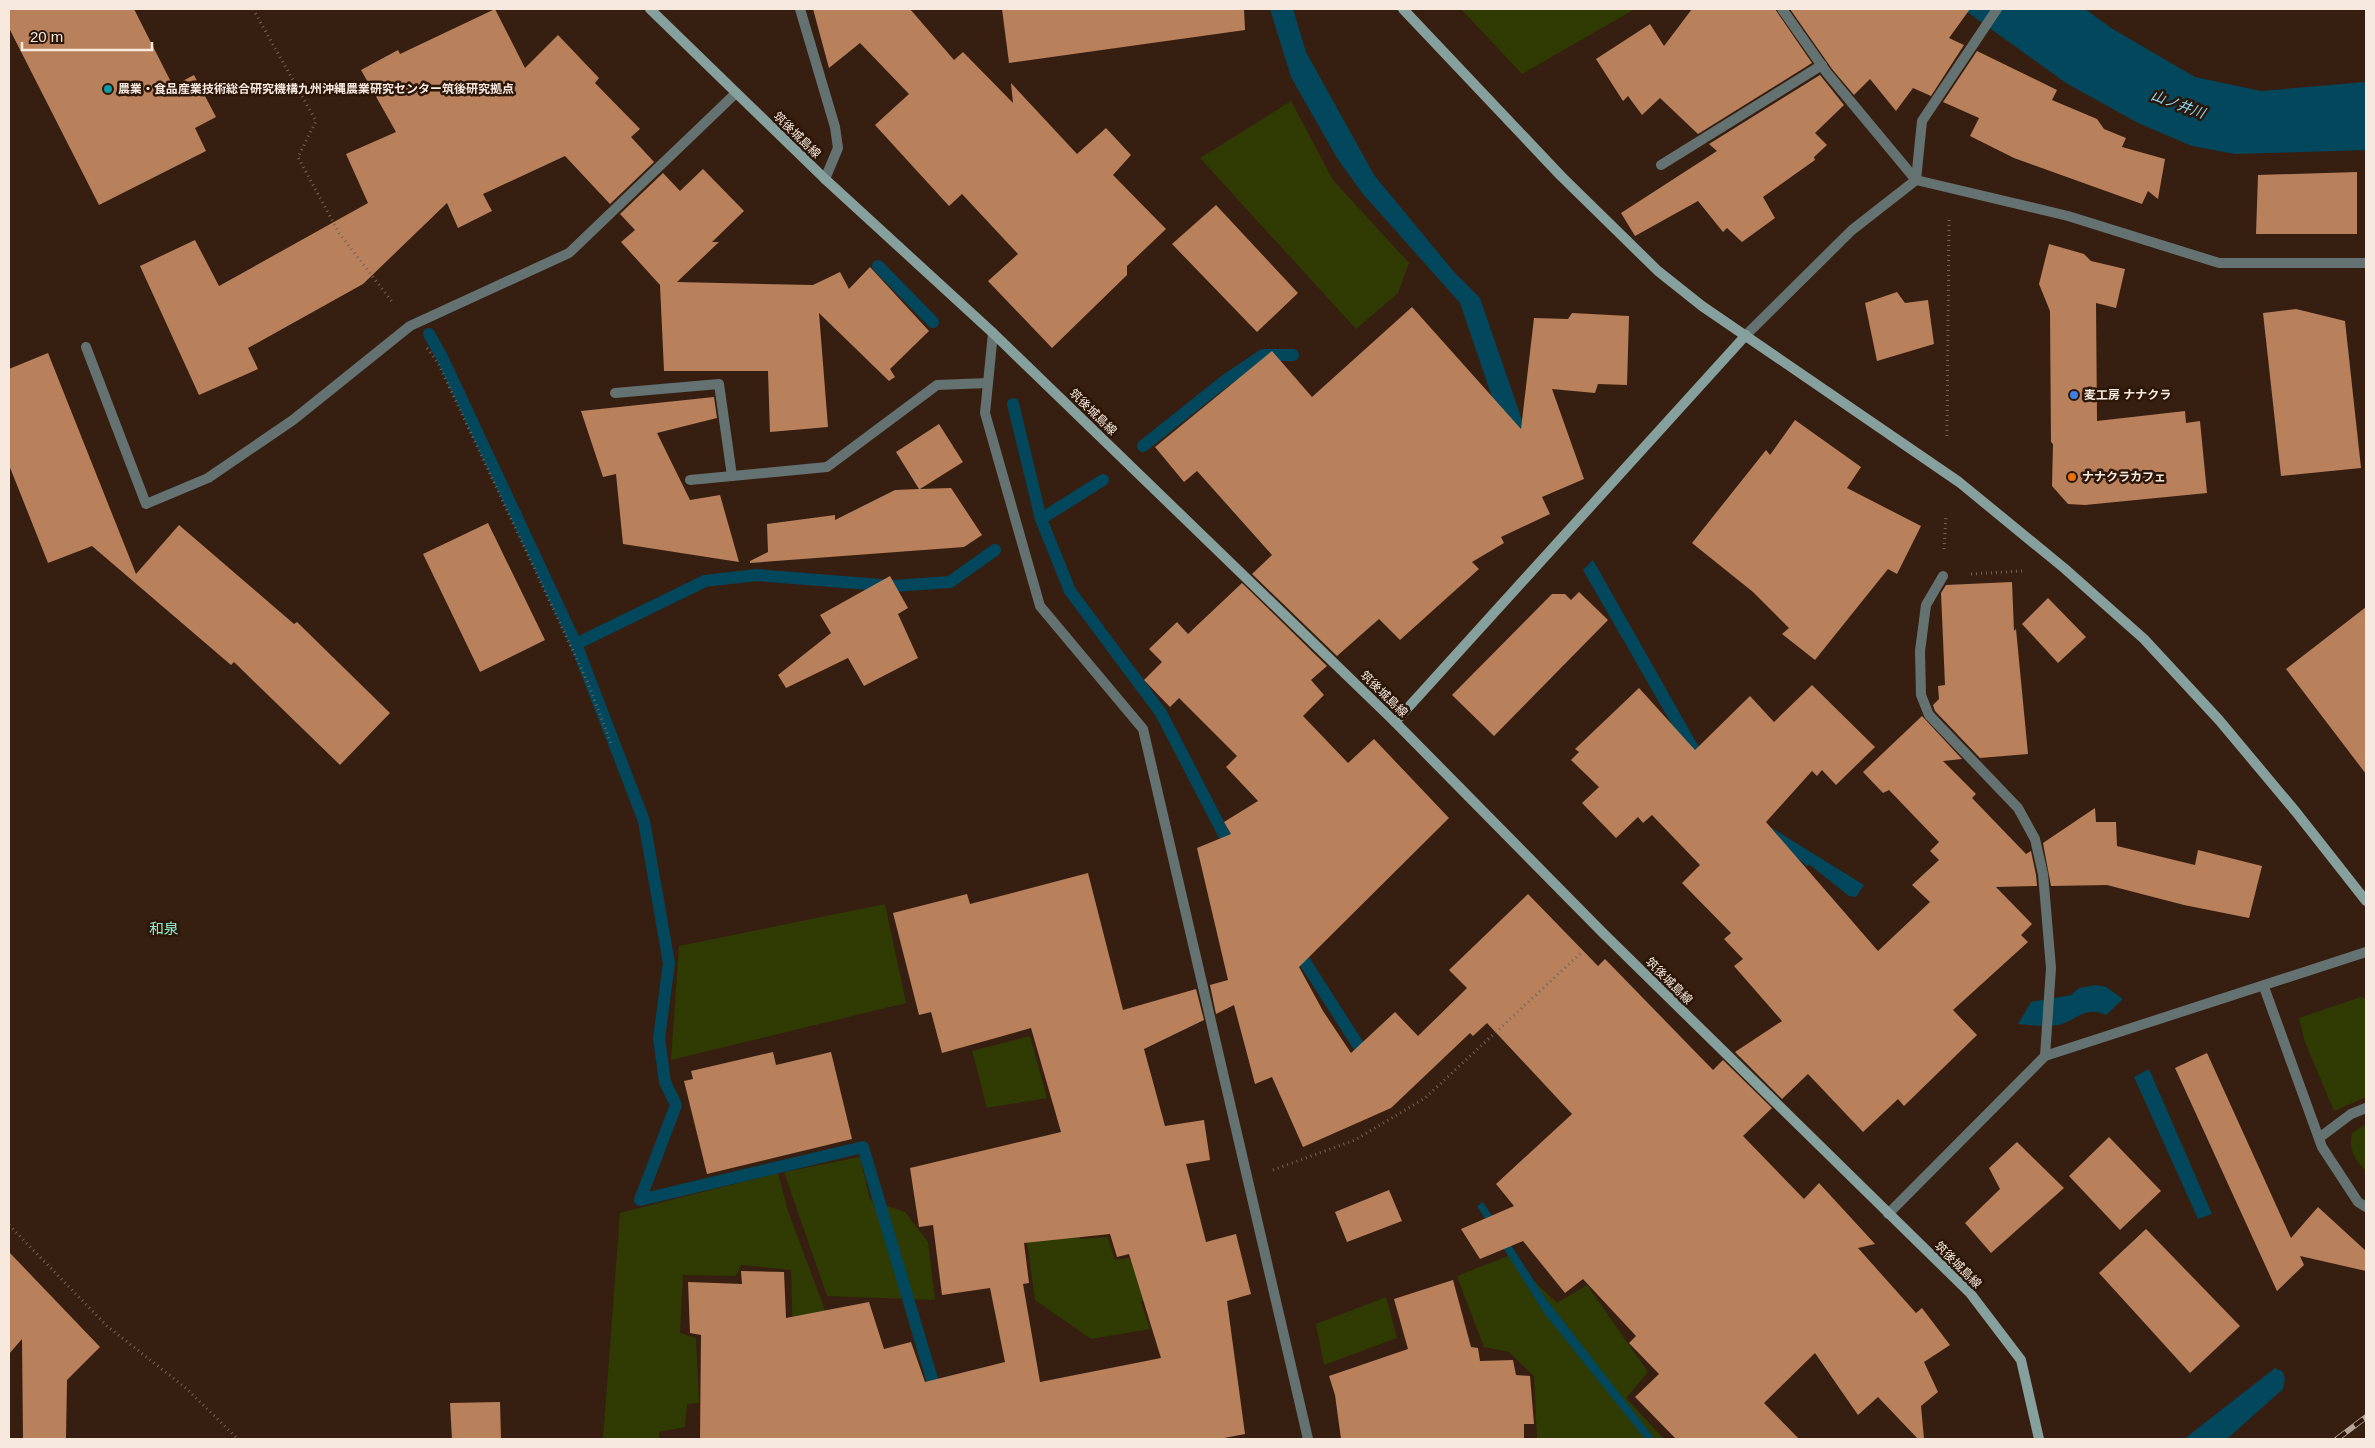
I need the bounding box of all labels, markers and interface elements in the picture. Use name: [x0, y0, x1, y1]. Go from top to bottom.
scale bar: [22, 20, 152, 52]
text: 20 m: [30, 28, 63, 45]
place label: 農業・食品産業技術総合研究機構九州沖縄農業研究センター筑後研究拠点: [118, 82, 514, 96]
marker: 農業・食品産業技術総合研究機構九州沖縄農業研究センター筑後研究拠点: [102, 83, 114, 95]
water label: 山ノ井川: [2149, 87, 2209, 122]
street label: 筑後城島線: [771, 109, 823, 161]
street label: 筑後城島線: [1067, 386, 1119, 438]
place label: 麦工房 ナナクラ: [2084, 388, 2171, 402]
marker: 麦工房 ナナクラ: [2068, 389, 2080, 401]
place label: ナナクラカフェ: [2082, 470, 2166, 484]
marker: ナナクラカフェ: [2066, 471, 2078, 483]
street label: 筑後城島線: [1358, 668, 1410, 720]
district label: 和泉: [149, 920, 179, 937]
street label: 筑後城島線: [1643, 955, 1695, 1007]
street label: 筑後城島線: [1932, 1239, 1984, 1291]

